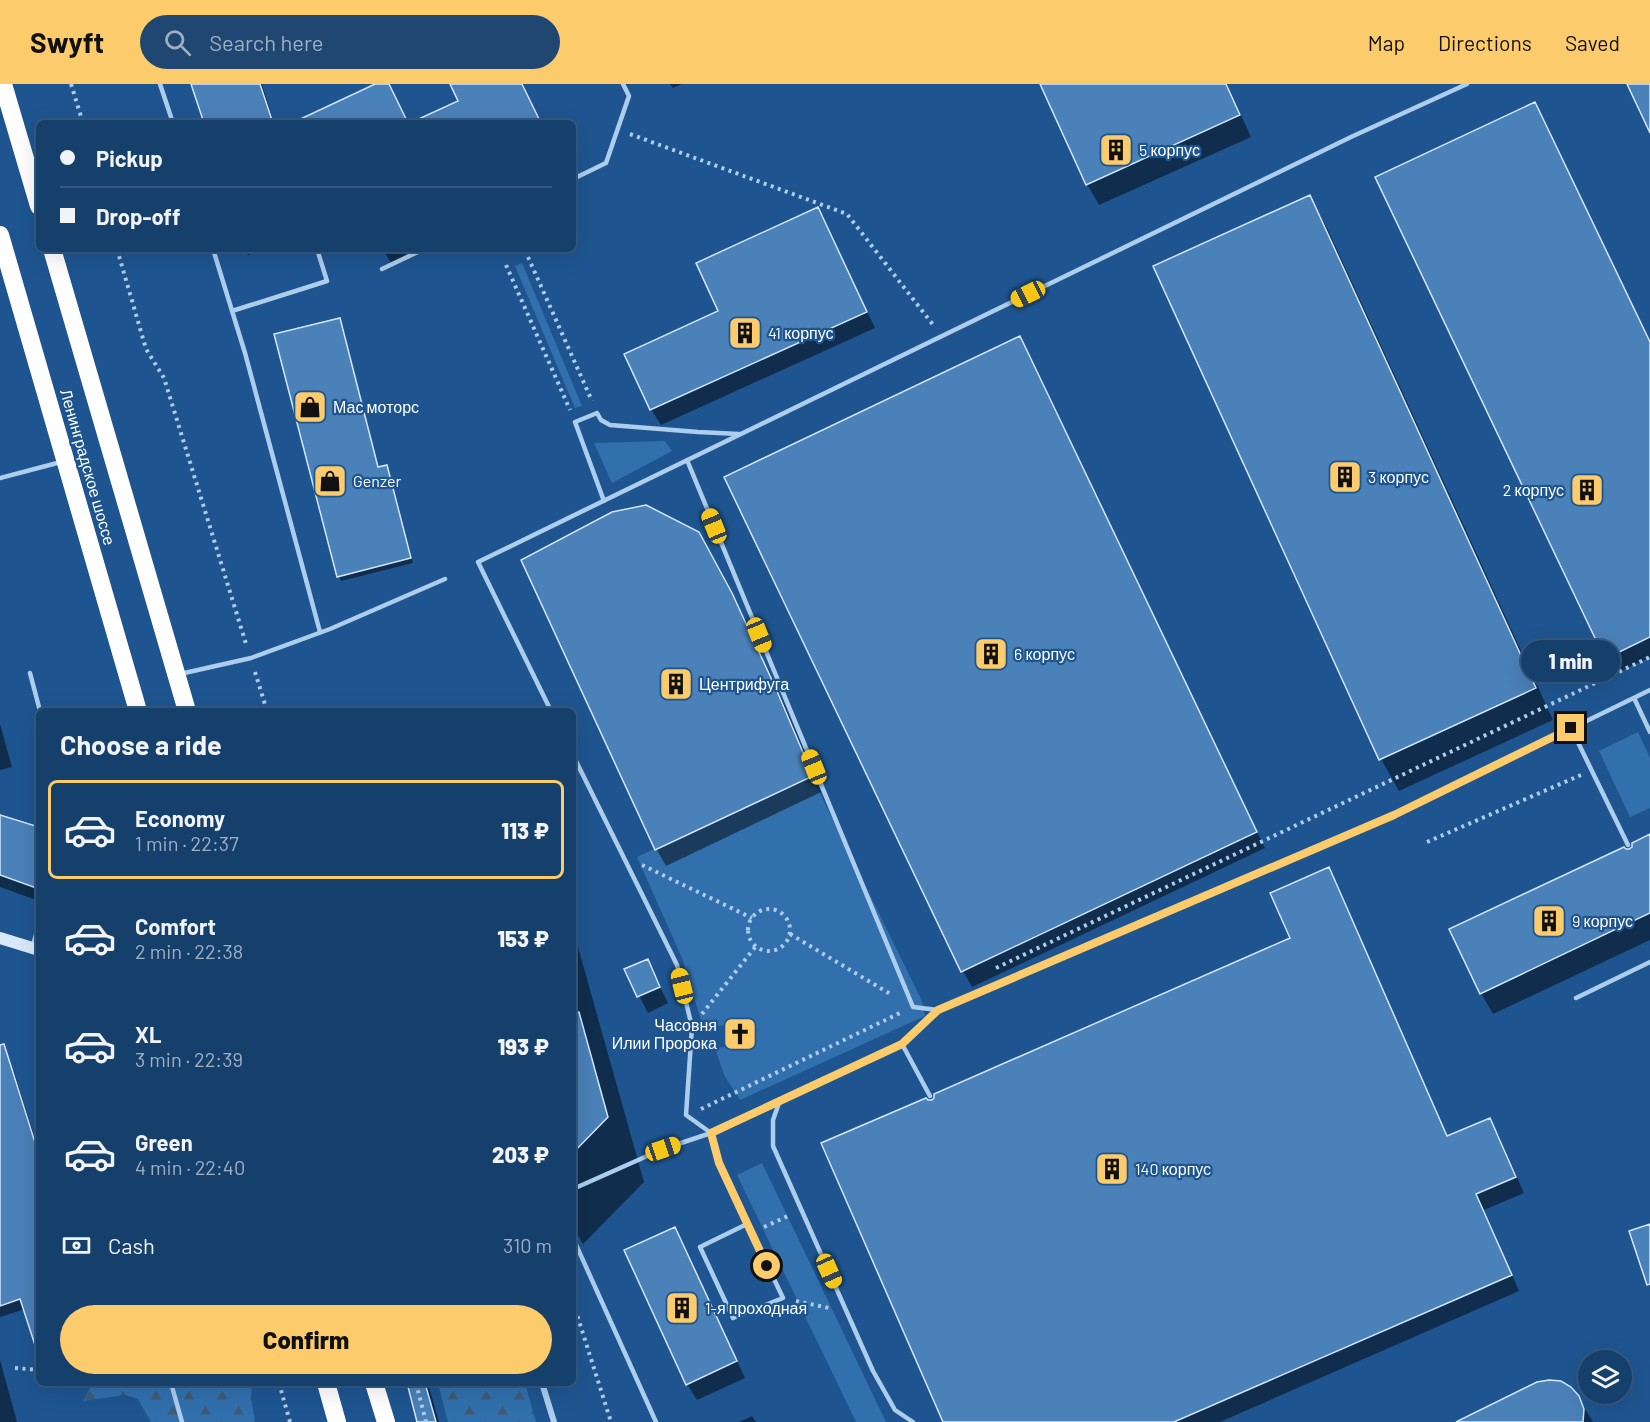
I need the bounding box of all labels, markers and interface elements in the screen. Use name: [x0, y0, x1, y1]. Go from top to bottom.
search box: [140, 15, 560, 69]
text: Swyft: [30, 25, 104, 59]
icon: search: [161, 26, 194, 59]
text: Search here: [209, 29, 324, 55]
text: Map: [1368, 30, 1405, 55]
text: Directions: [1438, 30, 1532, 55]
text: Saved: [1565, 30, 1620, 55]
building icon: 5 корпус: [1098, 132, 1134, 168]
place label: 5 корпус: [1139, 140, 1200, 159]
text: Pickup: [96, 145, 163, 171]
text: Drop-off: [96, 203, 180, 229]
car: [1008, 278, 1048, 310]
building icon: 41 корпус: [727, 315, 763, 351]
place label: 41 корпус: [768, 323, 834, 342]
street label: Ленинградское шоссе: [57, 386, 120, 547]
shop icon: Мас моторс: [292, 389, 328, 425]
place label: Мас моторс: [333, 397, 419, 416]
building icon: 3 корпус: [1327, 459, 1363, 495]
shop icon: Genzer: [312, 463, 348, 499]
place label: 3 корпус: [1368, 467, 1429, 486]
place label: Genzer: [353, 471, 402, 490]
building icon: 2 корпус: [1569, 472, 1605, 508]
place label: 2 корпус: [1503, 480, 1564, 499]
car: [699, 506, 729, 546]
car: [744, 615, 774, 655]
building icon: 6 корпус: [973, 636, 1009, 672]
callout: 1 min: [1522, 641, 1620, 683]
place label: 6 корпус: [1014, 644, 1075, 663]
text: 1 min: [1549, 649, 1592, 673]
building icon: Центрифуга: [658, 666, 694, 702]
place label: Центрифуга: [699, 674, 789, 693]
route end: [1557, 714, 1584, 741]
text: Choose a ride: [60, 728, 222, 760]
car: [799, 747, 829, 787]
icon: car: [63, 803, 117, 857]
text: Economy: [135, 805, 225, 831]
text: 113 ₽: [501, 817, 549, 843]
text: 1 min · 22:37: [135, 831, 239, 855]
building icon: 9 корпус: [1531, 903, 1567, 939]
icon: car: [63, 911, 117, 965]
place label: 9 корпус: [1572, 911, 1633, 930]
text: Comfort: [135, 913, 216, 939]
text: 153 ₽: [497, 925, 549, 951]
text: 2 min · 22:38: [135, 939, 243, 963]
car: [669, 966, 695, 1006]
place label: Часовня Илии Пророка: [612, 1015, 717, 1052]
church icon: Часовня Илии Пророка: [722, 1016, 758, 1052]
icon: car: [63, 1019, 117, 1073]
text: XL: [135, 1021, 161, 1047]
text: 193 ₽: [498, 1033, 549, 1059]
text: 3 min · 22:39: [135, 1047, 243, 1071]
icon: car: [63, 1127, 117, 1181]
text: Green: [135, 1129, 193, 1155]
car: [643, 1135, 683, 1163]
text: 203 ₽: [492, 1141, 549, 1167]
building icon: 140 корпус: [1094, 1151, 1130, 1187]
text: 4 min · 22:40: [135, 1155, 245, 1179]
place label: 140 корпус: [1135, 1159, 1211, 1178]
icon: cash: [60, 1229, 93, 1262]
text: Cash: [108, 1232, 155, 1258]
text: 310 m: [503, 1233, 552, 1257]
car: [813, 1251, 845, 1291]
route start: [753, 1252, 780, 1279]
building icon: 1-я проходная: [664, 1290, 700, 1326]
place label: 1-я проходная: [705, 1298, 807, 1317]
button: Confirm: [60, 1305, 552, 1374]
map controls: [1578, 1350, 1632, 1404]
button: layers: [1578, 1350, 1632, 1404]

